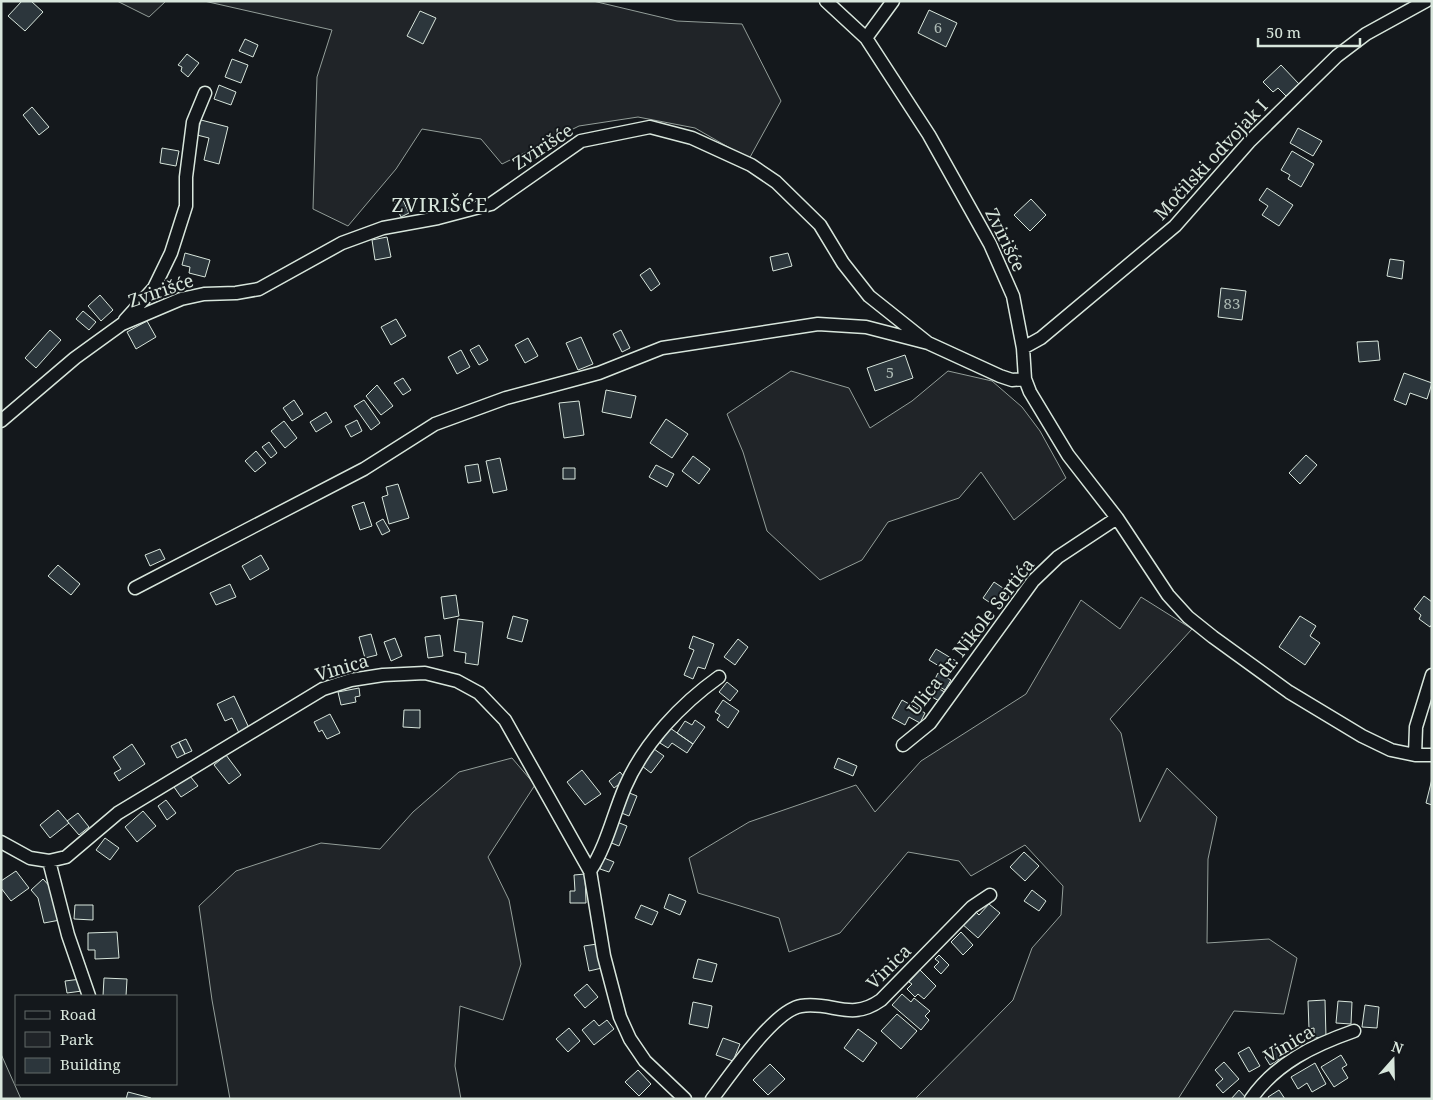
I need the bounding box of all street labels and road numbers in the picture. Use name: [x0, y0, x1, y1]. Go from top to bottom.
street label: Močilski odvojak I: [1148, 94, 1272, 225]
street label: Zvirišće: [508, 118, 577, 175]
street label: Zvirišće: [980, 204, 1032, 275]
street label: Zvirišće: [125, 268, 197, 312]
street label: Ulica dr. Nikole Sertića: [901, 553, 1039, 720]
street label: Vinica: [312, 648, 371, 686]
street label: Vinica: [861, 939, 916, 994]
street label: Vinica: [1259, 1019, 1318, 1067]

